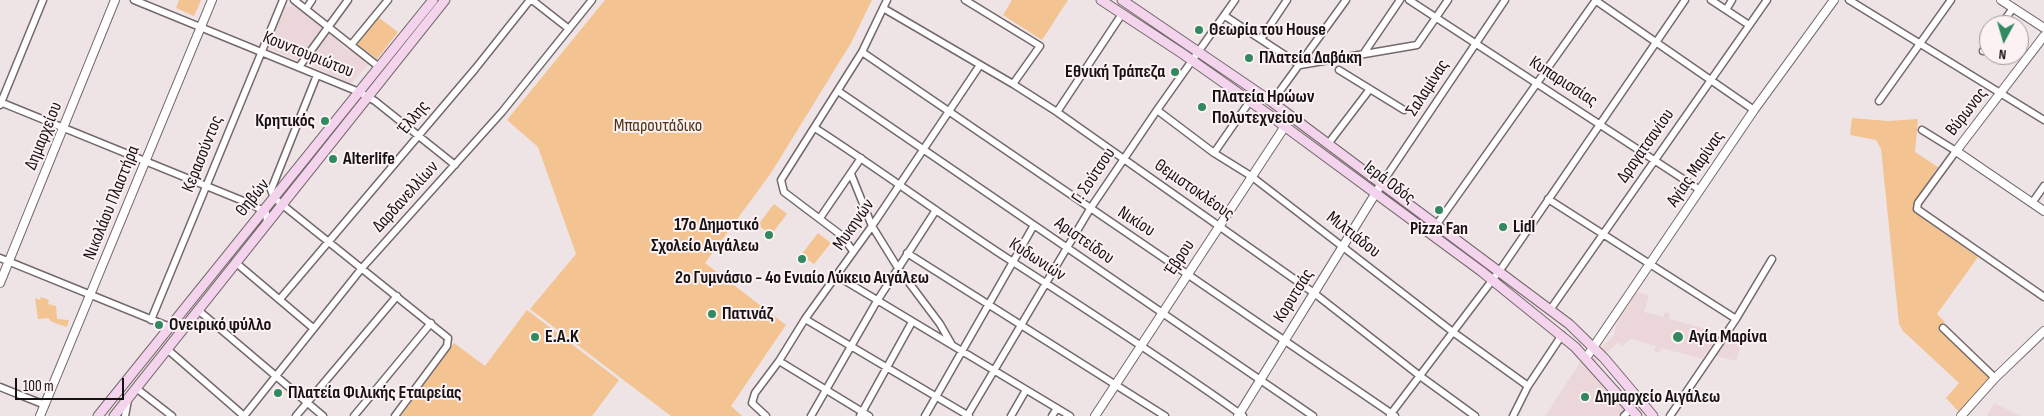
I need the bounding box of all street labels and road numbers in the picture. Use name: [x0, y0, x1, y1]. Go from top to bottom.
street label: Κουντουριώτου: [259, 27, 357, 83]
street label: Κυπαρισσίας: [1525, 52, 1601, 112]
street label: Σαλαμίνας: [1402, 56, 1454, 120]
street label: Βύρωνος: [1941, 84, 1993, 140]
street label: Έλλης: [394, 96, 434, 140]
street label: Δημαρχείου: [21, 99, 67, 173]
street label: Δραγατσανίου: [1613, 105, 1679, 187]
street label: Κερασούντος: [178, 113, 228, 195]
street label: Αγίας Μαρίνας: [1663, 127, 1729, 211]
street label: Νικολάου Πλαστήρα: [79, 143, 145, 263]
street label: Γ. Σούτσου: [1067, 144, 1121, 208]
street label: Θεμιστοκλέους: [1150, 155, 1238, 225]
street label: Δαρδανελλίων: [368, 157, 444, 237]
street label: Ιερά Οδός: [1359, 157, 1419, 209]
street label: Θηβών: [231, 175, 275, 221]
street label: Μυκηνών: [829, 195, 879, 255]
street label: Νικίου: [1113, 202, 1159, 242]
street label: Μιλτιάδου: [1322, 207, 1384, 263]
street label: Αριστείδου: [1050, 213, 1118, 269]
street label: Κυδωνιών: [1005, 234, 1069, 286]
street label: Έβρου: [1160, 236, 1200, 280]
street label: Κορυτσάς: [1269, 265, 1319, 327]

